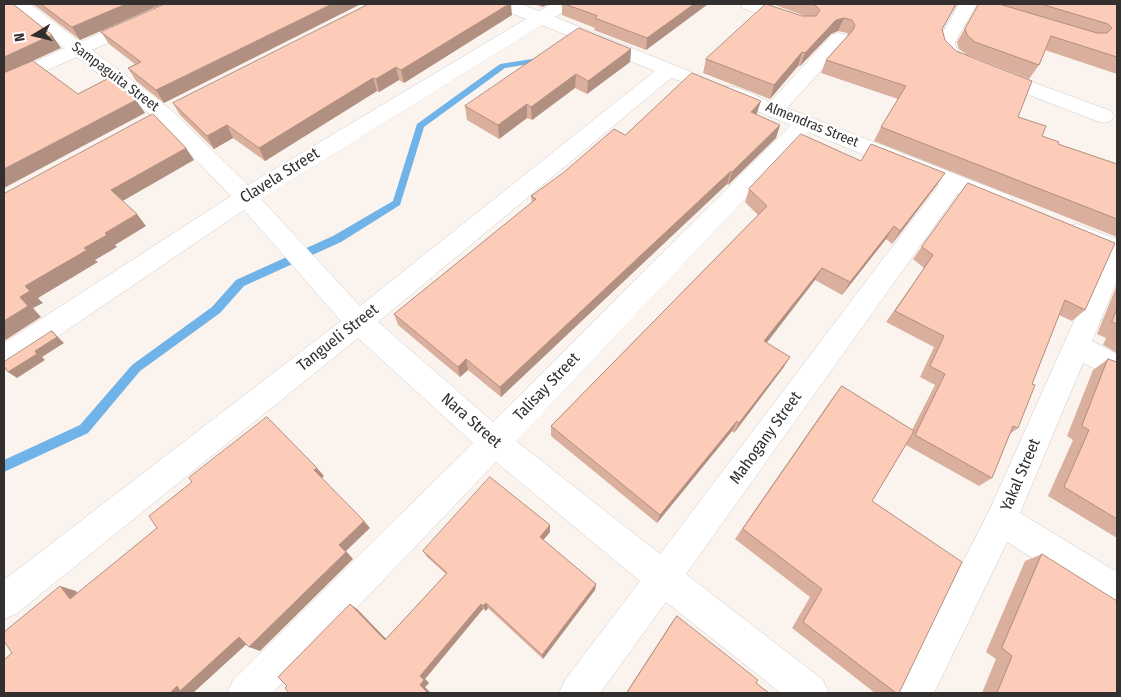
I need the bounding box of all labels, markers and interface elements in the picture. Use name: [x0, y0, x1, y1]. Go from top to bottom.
north arrow: [10, 10, 60, 60]
text: N: [11, 32, 29, 43]
street label: Sampaguita Street: [68, 39, 162, 115]
street label: Almendras Street: [763, 99, 861, 151]
street label: Clavela Street: [237, 144, 323, 208]
street label: Tangueli Street: [294, 300, 382, 376]
street label: Talisay Street: [510, 349, 584, 425]
street label: Mahogany Street: [726, 388, 806, 488]
street label: Nara Street: [437, 390, 505, 452]
street label: Yakal Street: [997, 436, 1045, 514]

